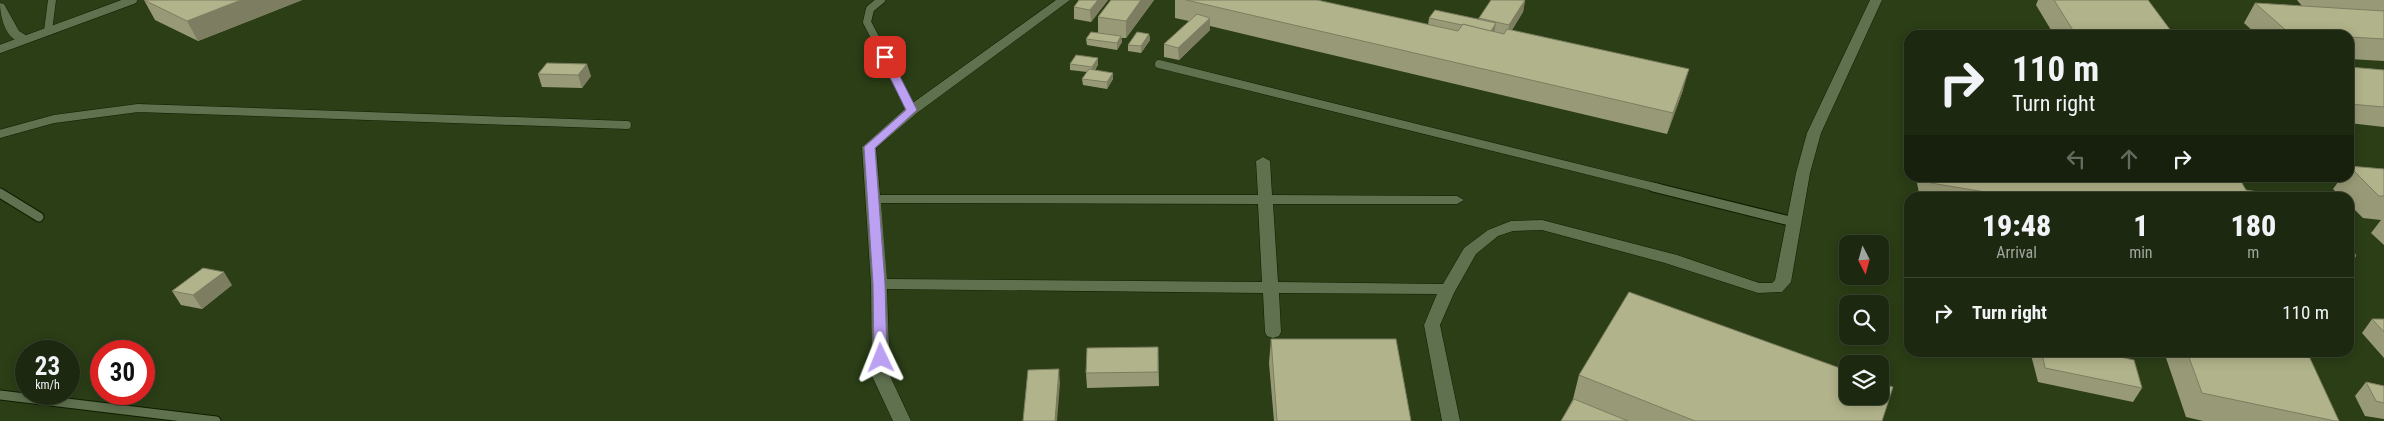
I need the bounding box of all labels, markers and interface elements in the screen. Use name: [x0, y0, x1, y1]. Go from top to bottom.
pin: [864, 36, 906, 78]
icon: arrive: [871, 43, 899, 71]
text: 110 m: [2012, 49, 2099, 90]
icon: right: [1929, 50, 1994, 115]
text: Turn right: [2012, 91, 2095, 116]
icon: left: [2062, 145, 2090, 173]
icon: ahead: [2115, 145, 2143, 173]
icon: right: [2168, 145, 2196, 173]
text: 19:48: [1982, 208, 2051, 243]
text: 1: [2133, 208, 2148, 243]
text: 180: [2230, 208, 2276, 243]
north arrow: [1839, 235, 1889, 285]
map controls: [1839, 235, 1889, 405]
text: Arrival: [1996, 243, 2037, 262]
text: min: [2129, 243, 2153, 262]
text: m: [2247, 243, 2259, 262]
button: search: [1839, 295, 1889, 345]
icon: right: [1929, 299, 1957, 327]
text: Turn right: [1972, 301, 2047, 324]
text: 110 m: [2282, 301, 2329, 324]
position arrow: [854, 331, 906, 383]
speed limit sign: 30: [90, 340, 155, 405]
text: 23: [35, 352, 60, 381]
button: layers: [1839, 355, 1889, 405]
text: km/h: [35, 378, 60, 392]

